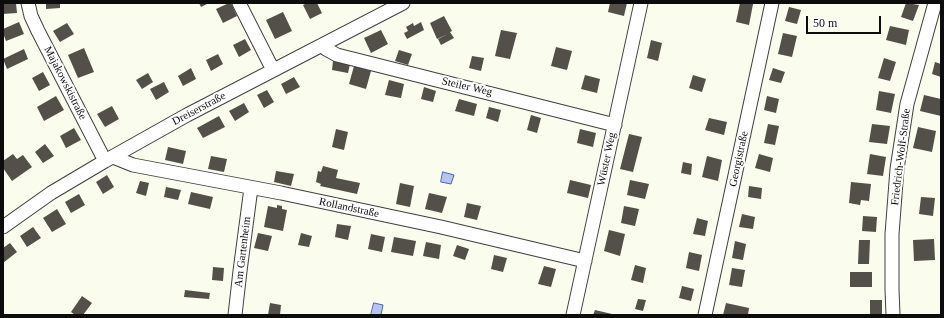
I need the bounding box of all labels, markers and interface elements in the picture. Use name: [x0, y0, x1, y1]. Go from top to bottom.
scale bar: [808, 8, 883, 34]
text: 50 m: [813, 16, 837, 30]
street label: Majakowskistraße: [41, 44, 89, 122]
street label: Steiler Weg: [440, 75, 494, 99]
street label: Dreiserstraße: [170, 89, 228, 129]
street label: Friedrich-Wolf-Straße: [889, 108, 913, 206]
street label: Georgistraße: [727, 130, 751, 188]
street label: Wüster Weg: [595, 131, 619, 187]
street label: Rollandstraße: [318, 195, 380, 221]
street label: Am Gartenheim: [232, 216, 254, 288]

